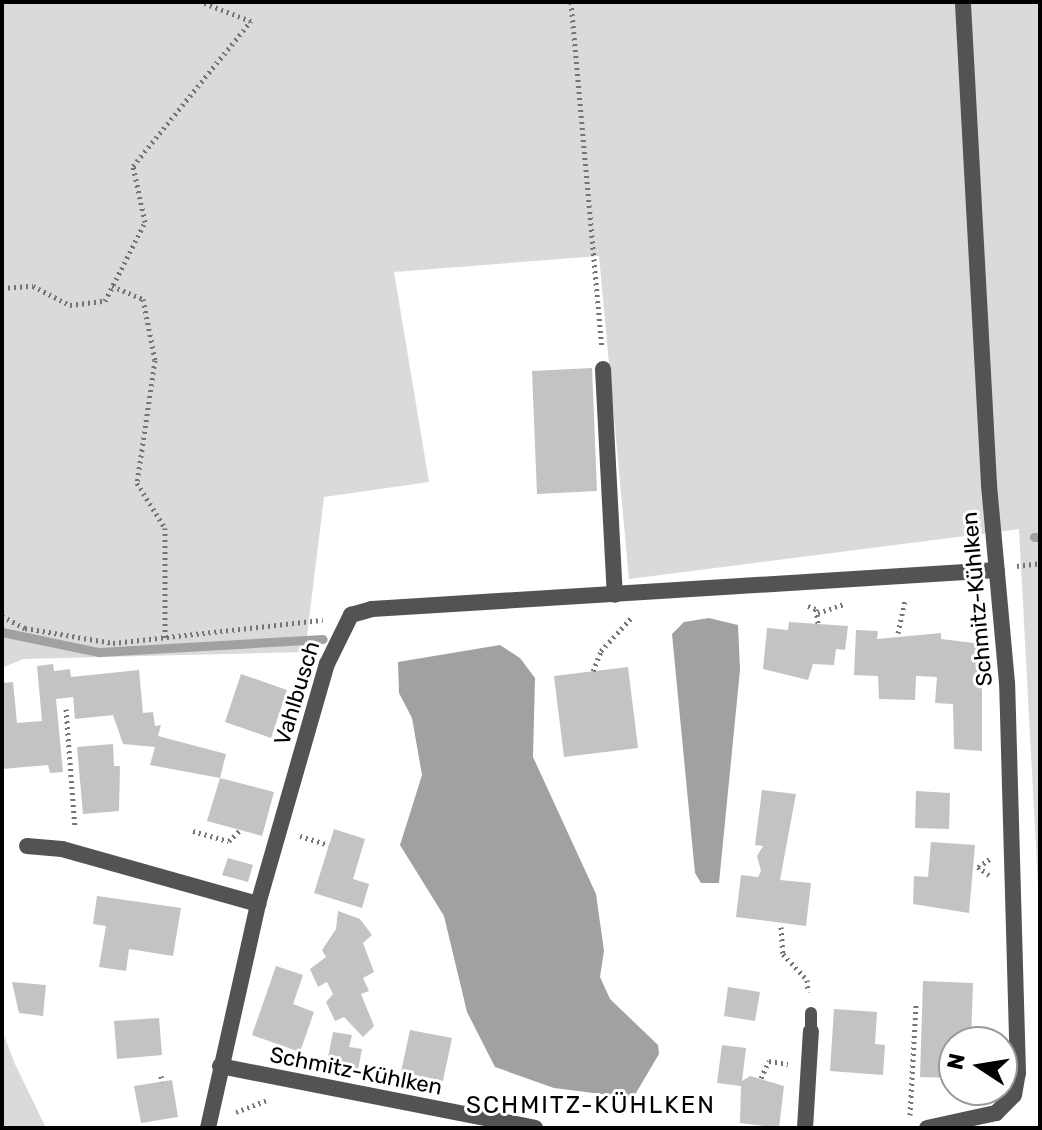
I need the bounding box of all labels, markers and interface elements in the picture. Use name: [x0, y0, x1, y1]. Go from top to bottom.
street label: Schmitz-Kühlken: [956, 511, 998, 687]
street label: Vahlbusch: [269, 638, 325, 748]
north arrow: [938, 1026, 1018, 1106]
street label: Schmitz-Kühlken: [268, 1041, 444, 1101]
text: N: [941, 1051, 971, 1072]
district label: SCHMITZ-KÜHLKEN: [466, 1092, 716, 1120]

